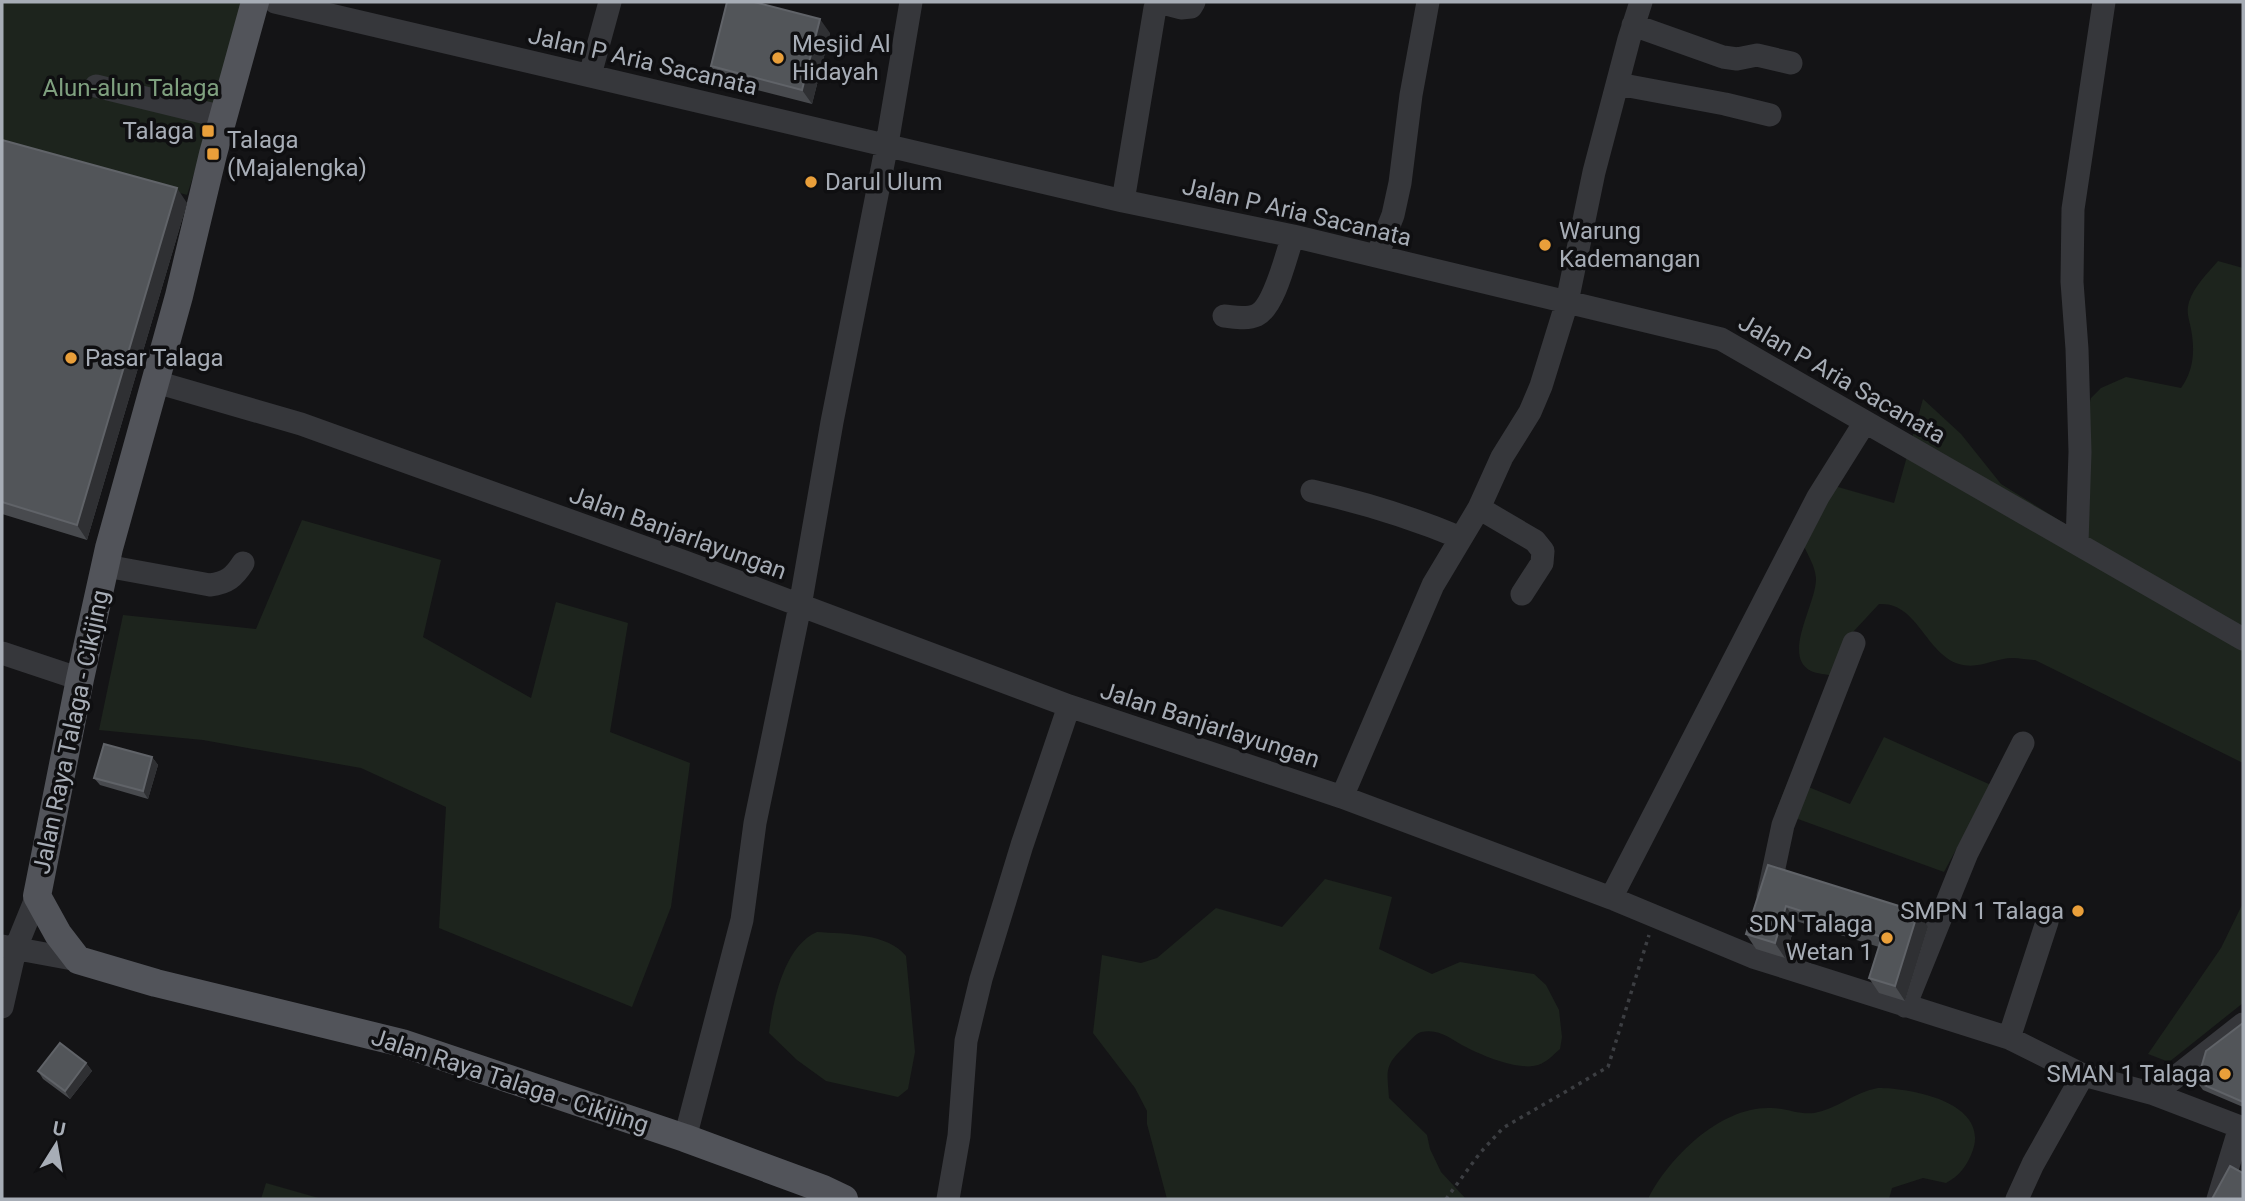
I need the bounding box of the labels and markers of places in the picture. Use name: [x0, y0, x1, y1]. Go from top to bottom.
place label: Mesjid Al Hidayah: [792, 30, 891, 86]
marker: Mesjid Al Hidayah: [770, 50, 786, 66]
place label: Talaga: [123, 117, 194, 145]
marker: Talaga: [200, 123, 216, 139]
place label: Talaga (Majalengka): [227, 126, 367, 182]
marker: Talaga (Majalengka): [205, 146, 221, 162]
place label: Darul Ulum: [825, 168, 943, 196]
marker: Darul Ulum: [803, 174, 819, 190]
place label: Warung Kademangan: [1559, 217, 1701, 273]
marker: Warung Kademangan: [1537, 237, 1553, 253]
place label: Pasar Talaga: [85, 344, 224, 372]
marker: Pasar Talaga: [63, 350, 79, 366]
place label: SMPN 1 Talaga: [1900, 897, 2064, 925]
marker: SMPN 1 Talaga: [2070, 903, 2086, 919]
place label: SDN Talaga Wetan 1: [1749, 910, 1873, 966]
marker: SDN Talaga Wetan 1: [1879, 930, 1895, 946]
place label: SMAN 1 Talaga: [2046, 1060, 2211, 1088]
marker: SMAN 1 Talaga: [2217, 1066, 2233, 1082]

